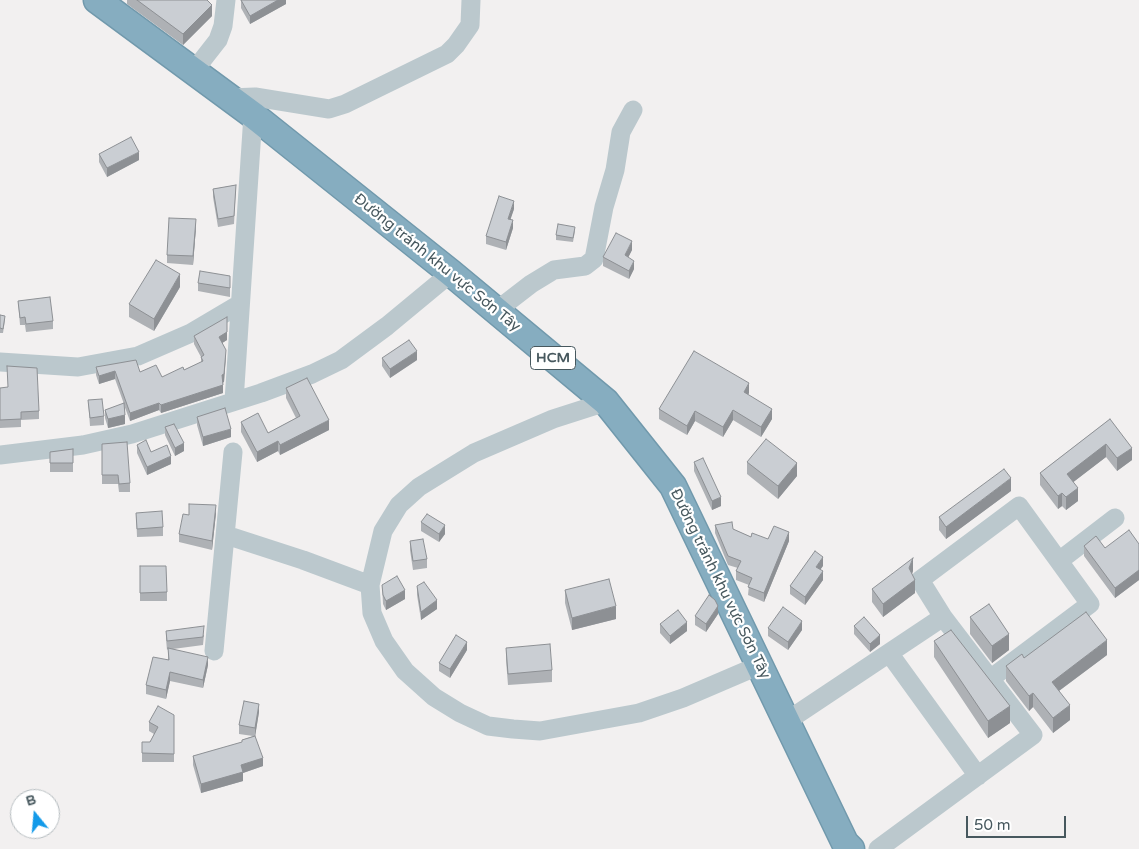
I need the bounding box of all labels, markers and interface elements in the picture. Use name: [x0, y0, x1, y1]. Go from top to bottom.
street label: Đường tránh khu vực Sơn Tây: [350, 190, 524, 336]
road number: HCM: [530, 346, 576, 369]
street label: Đường tránh khu vực Sơn Tây: [666, 486, 774, 682]
north arrow: [10, 789, 60, 839]
text: B: [24, 791, 38, 810]
scale bar: [969, 806, 1069, 838]
text: 50 m: [974, 816, 1011, 834]

